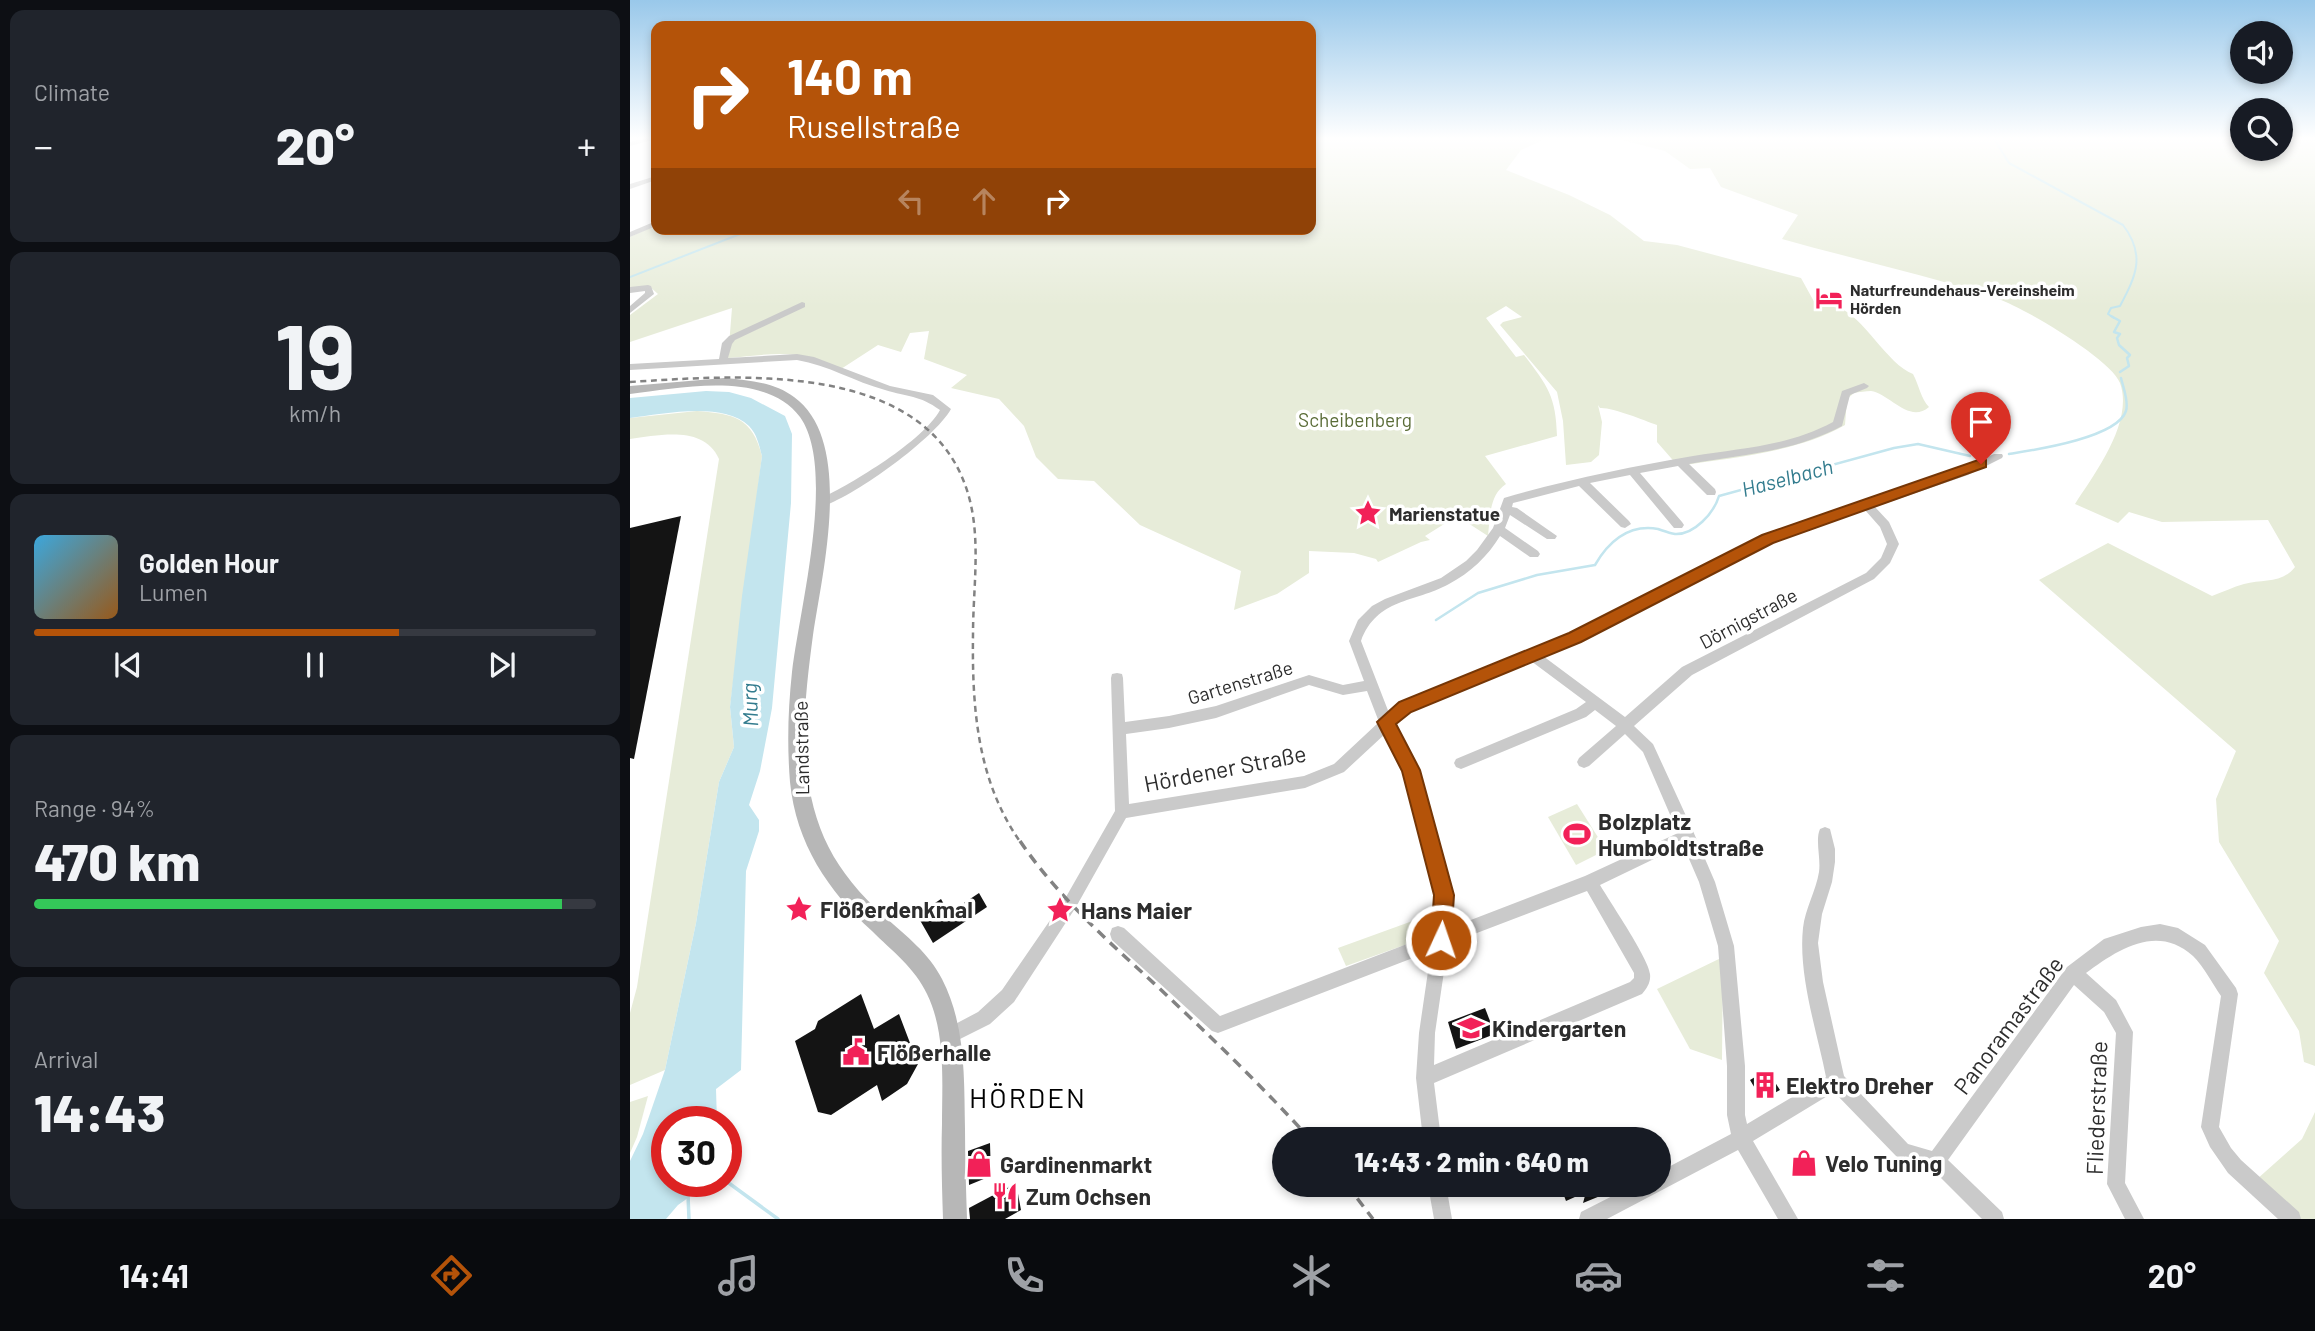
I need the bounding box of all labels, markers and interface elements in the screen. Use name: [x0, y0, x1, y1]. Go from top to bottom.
map controls: [2230, 21, 2293, 161]
button: sound: [2230, 21, 2293, 84]
text: 140 m: [787, 46, 913, 105]
icon: right: [672, 49, 763, 140]
text: Climate: [34, 78, 110, 106]
button: search: [2230, 98, 2293, 161]
text: Rusellstraße: [787, 106, 961, 144]
text: 20°: [276, 113, 354, 175]
text: −: [34, 122, 53, 168]
text: +: [577, 122, 596, 168]
icon: left: [892, 182, 930, 220]
icon: ahead: [965, 182, 1003, 220]
icon: right: [1038, 182, 1076, 220]
place label: Naturfreundehaus-Vereinsheim Hörden: [1850, 280, 2075, 317]
hotel icon: Naturfreundehaus-Vereinsheim Hörden: [1814, 283, 1844, 313]
text: 19: [275, 299, 355, 408]
pin: [1951, 392, 2011, 464]
text: km/h: [289, 399, 341, 427]
icon: arrive: [1962, 403, 2000, 441]
park label: Scheibenberg: [1298, 408, 1412, 431]
water label: Haselbach: [1739, 453, 1835, 501]
place icon: Marienstatue: [1353, 498, 1383, 528]
place label: Marienstatue: [1389, 502, 1500, 525]
text: Golden Hour: [139, 547, 279, 578]
text: Lumen: [139, 578, 208, 606]
street label: Dörnigstraße: [1695, 583, 1801, 653]
icon: previous: [109, 646, 147, 684]
icon: pause: [296, 646, 334, 684]
icon: next: [483, 646, 521, 684]
street label: Gartenstraße: [1185, 655, 1295, 709]
water label: Murg: [736, 683, 762, 727]
street label: Landstraße: [789, 701, 813, 795]
street label: Hördener Straße: [1141, 739, 1309, 797]
text: Range · 94%: [34, 794, 155, 822]
place label: Bolzplatz Humboldtstraße: [1598, 807, 1764, 861]
sports icon: Bolzplatz Humboldtstraße: [1562, 819, 1592, 849]
text: 470 km: [34, 829, 200, 891]
place icon: Flößerdenkmal: [784, 894, 814, 924]
place label: Flößerdenkmal: [820, 895, 973, 923]
place icon: Hans Maier: [1045, 895, 1075, 925]
place label: Hans Maier: [1081, 896, 1192, 924]
position arrow: [1404, 903, 1478, 977]
street label: Panoramastraße: [1947, 950, 2069, 1100]
school or university icon: Kindergarten: [1456, 1013, 1486, 1043]
place label: Kindergarten: [1492, 1014, 1626, 1042]
public building icon: Flößerhalle: [841, 1037, 871, 1067]
place label: Flößerhalle: [877, 1038, 991, 1066]
street label: Fliederstraße: [2080, 1040, 2112, 1176]
text: Arrival: [34, 1045, 98, 1073]
building icon: Elektro Dreher: [1750, 1070, 1780, 1100]
place label: Elektro Dreher: [1786, 1071, 1934, 1099]
text: 14:43: [34, 1080, 165, 1142]
district label: HÖRDEN: [969, 1080, 1087, 1114]
speed limit sign: 30: [651, 1106, 742, 1197]
text: 14:43 · 2 min · 640 m: [1354, 1146, 1589, 1177]
shop icon: Velo Tuning: [1789, 1148, 1819, 1178]
shop icon: Gardinenmarkt: [964, 1149, 994, 1179]
place label: Velo Tuning: [1825, 1149, 1942, 1177]
place label: Gardinenmarkt: [1000, 1150, 1152, 1178]
restaurant icon: Zum Ochsen: [990, 1181, 1020, 1211]
place label: Zum Ochsen: [1026, 1182, 1151, 1210]
icon: directions: [427, 1251, 476, 1300]
icon: music: [714, 1251, 763, 1300]
icon: phone: [1000, 1251, 1049, 1300]
icon: climate: [1287, 1251, 1336, 1300]
icon: car: [1574, 1251, 1623, 1300]
icon: filters: [1861, 1251, 1910, 1300]
text: 14:41: [119, 1256, 189, 1294]
text: 20°: [2148, 1256, 2196, 1294]

